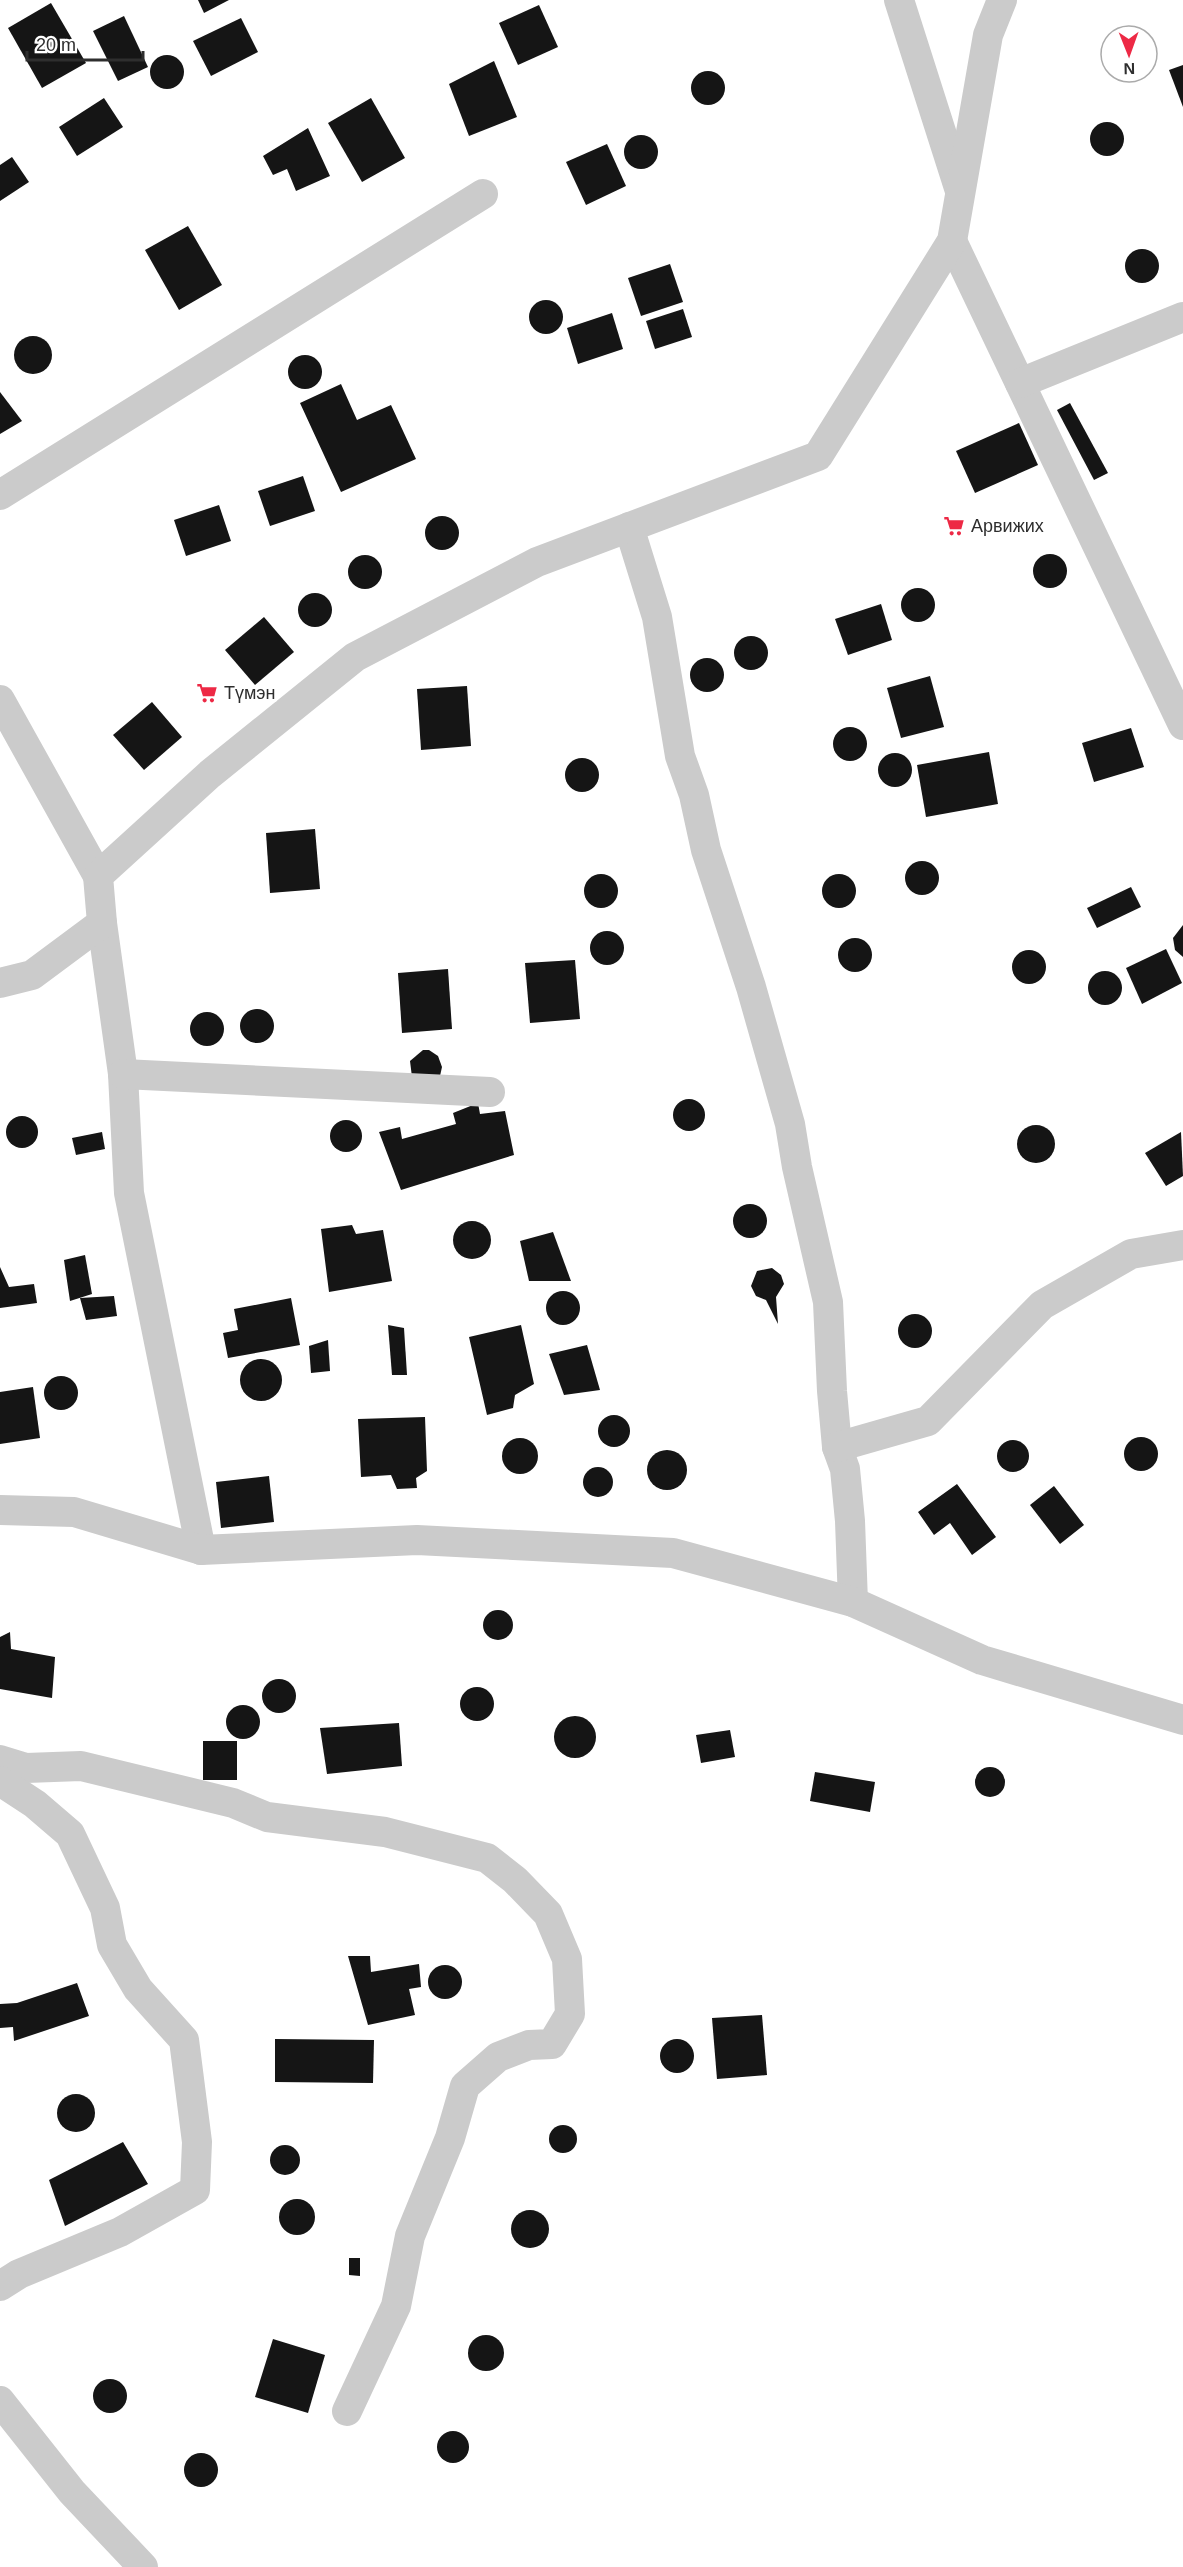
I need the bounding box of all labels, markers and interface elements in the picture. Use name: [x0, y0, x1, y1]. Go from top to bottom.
scale bar: [27, 24, 142, 62]
north arrow: [1099, 24, 1159, 84]
text: 20 m: [36, 35, 76, 55]
text: N: [1123, 60, 1135, 77]
supermarket icon: Арвижих: [942, 514, 966, 538]
place label: Арвижих: [971, 516, 1044, 536]
supermarket icon: Түмэн: [195, 681, 219, 705]
place label: Түмэн: [224, 683, 276, 703]

